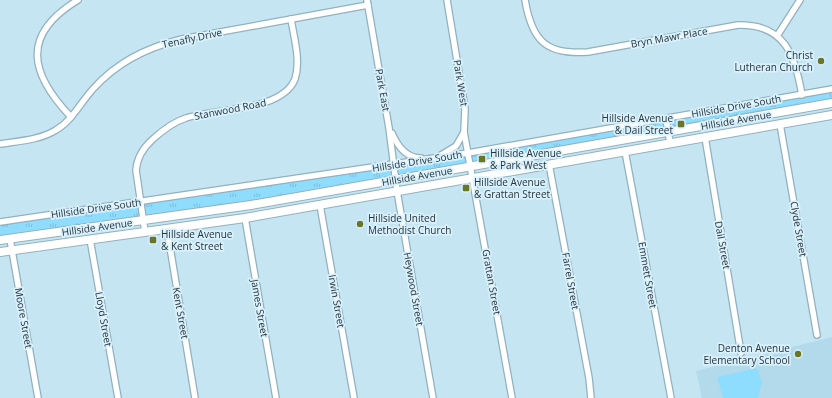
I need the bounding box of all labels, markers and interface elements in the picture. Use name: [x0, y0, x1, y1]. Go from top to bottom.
street label: Bryn Mawr Place: [629, 23, 709, 51]
street label: Tenafly Drive: [161, 25, 224, 51]
place label: Christ Lutheran Church: [734, 48, 813, 74]
marker: Christ Lutheran Church: [816, 56, 826, 66]
street label: Park West: [450, 59, 472, 108]
street label: Park East: [372, 68, 394, 113]
street label: Hillside Drive South: [690, 91, 782, 121]
street label: Stanwood Road: [193, 95, 267, 123]
street label: Hillside Avenue: [700, 107, 773, 133]
place label: Hillside Avenue & Dail Street: [602, 111, 673, 137]
marker: Hillside Avenue & Dail Street: [676, 119, 686, 129]
place label: Hillside Avenue & Park West: [490, 146, 562, 172]
street label: Hillside Drive South: [371, 147, 463, 175]
marker: Hillside Avenue & Park West: [477, 154, 487, 164]
street label: Hillside Avenue: [381, 163, 454, 189]
place label: Hillside Avenue & Grattan Street: [474, 175, 551, 201]
marker: Hillside Avenue & Grattan Street: [461, 183, 471, 193]
street label: Hillside Drive South: [50, 195, 142, 221]
street label: Clyde Street: [787, 200, 811, 258]
place label: Hillside United Methodist Church: [368, 211, 451, 237]
street label: Hillside Avenue: [61, 215, 134, 239]
marker: Hillside United Methodist Church: [355, 219, 365, 229]
street label: Dail Street: [712, 220, 734, 270]
place label: Hillside Avenue & Kent Street: [161, 227, 233, 253]
marker: Hillside Avenue & Kent Street: [148, 235, 158, 245]
street label: Emmett Street: [635, 241, 661, 310]
street label: Grattan Street: [479, 248, 505, 316]
street label: Heywood Street: [401, 251, 427, 327]
street label: Farrel Street: [559, 251, 583, 311]
street label: Irwin Street: [325, 273, 349, 329]
street label: James Street: [248, 277, 272, 338]
street label: Kent Street: [170, 286, 192, 340]
street label: Moore Street: [12, 287, 36, 350]
street label: Lloyd Street: [92, 290, 116, 348]
place label: Denton Avenue Elementary School: [704, 341, 790, 367]
marker: Denton Avenue Elementary School: [793, 349, 803, 359]

